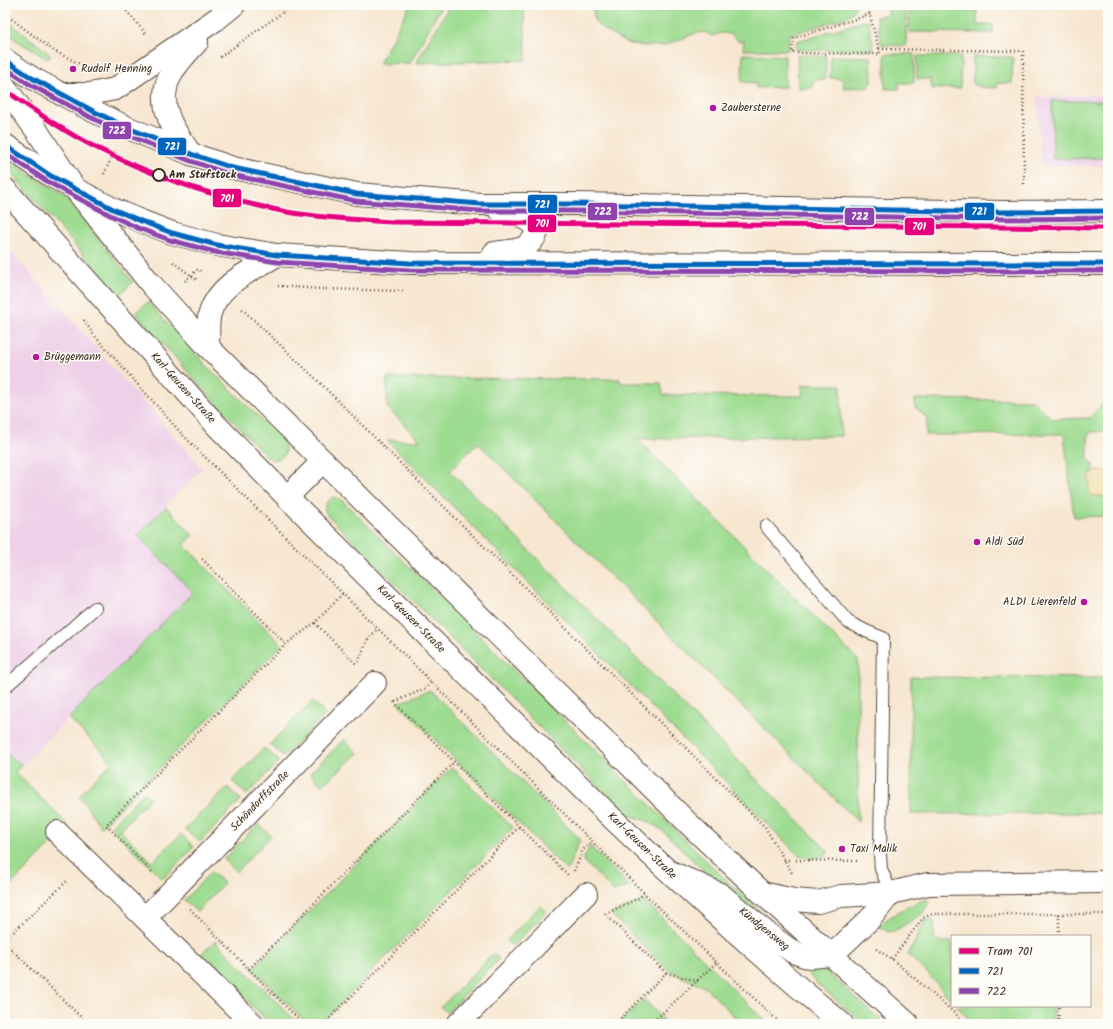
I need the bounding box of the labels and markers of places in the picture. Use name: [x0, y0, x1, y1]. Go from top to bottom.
place label: Rudolf Henning: [81, 60, 152, 78]
marker: Rudolf Henning: [68, 64, 78, 74]
place label: Zaubersterne: [721, 99, 781, 117]
marker: Zaubersterne: [708, 103, 718, 113]
place label: Am Stufstock: [169, 166, 237, 184]
marker: Am Stufstock: [152, 168, 166, 182]
place label: Brüggemann: [44, 348, 101, 366]
marker: Brüggemann: [31, 352, 41, 362]
place label: Aldi Süd: [985, 533, 1024, 551]
marker: Aldi Süd: [972, 537, 982, 547]
place label: ALDI Lierenfeld: [1003, 593, 1076, 611]
marker: ALDI Lierenfeld: [1079, 597, 1089, 607]
place label: Taxi Malik: [850, 840, 898, 858]
marker: Taxi Malik: [837, 844, 847, 854]

